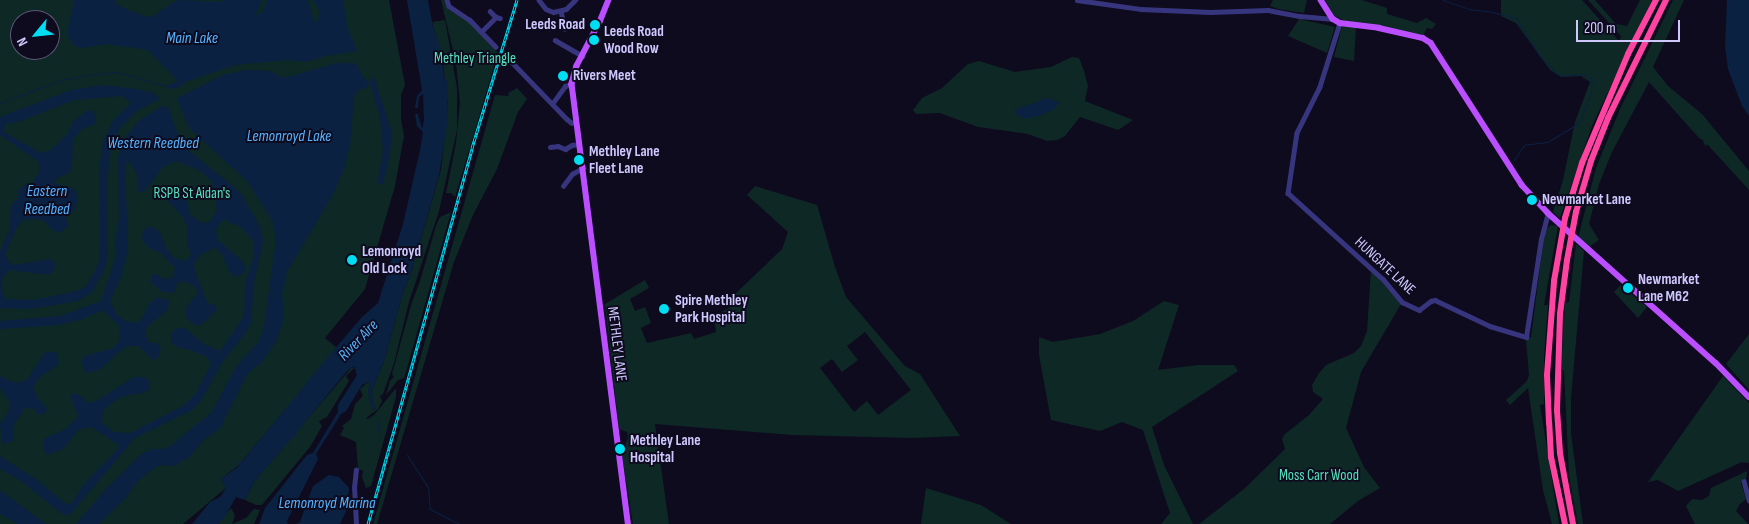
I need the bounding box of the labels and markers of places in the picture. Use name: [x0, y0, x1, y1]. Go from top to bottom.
place label: Leeds Road: [525, 16, 585, 34]
marker: Leeds Road: [589, 19, 601, 31]
place label: Leeds Road Wood Row: [604, 22, 664, 57]
marker: Leeds Road Wood Row: [588, 34, 600, 46]
place label: Rivers Meet: [573, 67, 636, 85]
marker: Rivers Meet: [557, 70, 569, 82]
place label: Methley Lane Fleet Lane: [589, 142, 660, 177]
marker: Methley Lane Fleet Lane: [573, 154, 585, 166]
place label: Newmarket Lane: [1542, 191, 1631, 209]
marker: Newmarket Lane: [1526, 194, 1538, 206]
place label: Lemonroyd Old Lock: [362, 242, 421, 277]
marker: Lemonroyd Old Lock: [346, 254, 358, 266]
place label: Newmarket Lane M62: [1638, 270, 1700, 305]
marker: Newmarket Lane M62: [1622, 282, 1634, 294]
place label: Spire Methley Park Hospital: [675, 291, 748, 326]
marker: Spire Methley Park Hospital: [657, 302, 671, 316]
place label: Methley Lane Hospital: [630, 431, 701, 466]
marker: Methley Lane Hospital: [614, 443, 626, 455]

